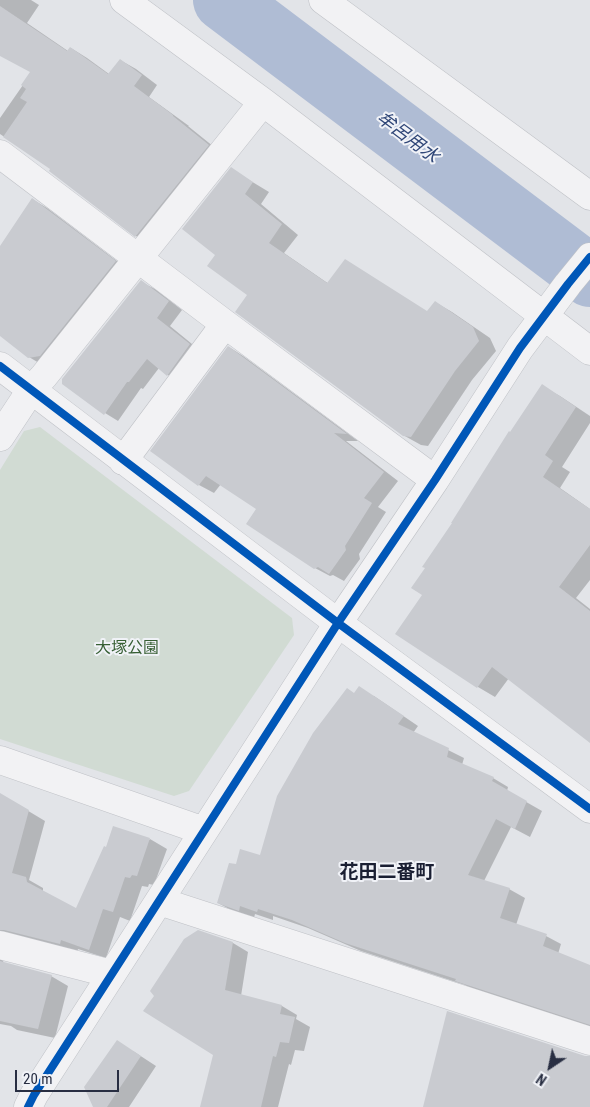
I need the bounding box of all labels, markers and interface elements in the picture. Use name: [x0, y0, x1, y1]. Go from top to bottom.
water label: 牟呂用水: [372, 108, 442, 168]
park label: 大塚公園: [95, 639, 159, 659]
district label: 花田二番町: [340, 862, 434, 884]
north arrow: [525, 1042, 575, 1092]
scale bar: [18, 1060, 121, 1092]
text: 20 m: [23, 1070, 53, 1088]
text: N: [534, 1070, 550, 1088]

